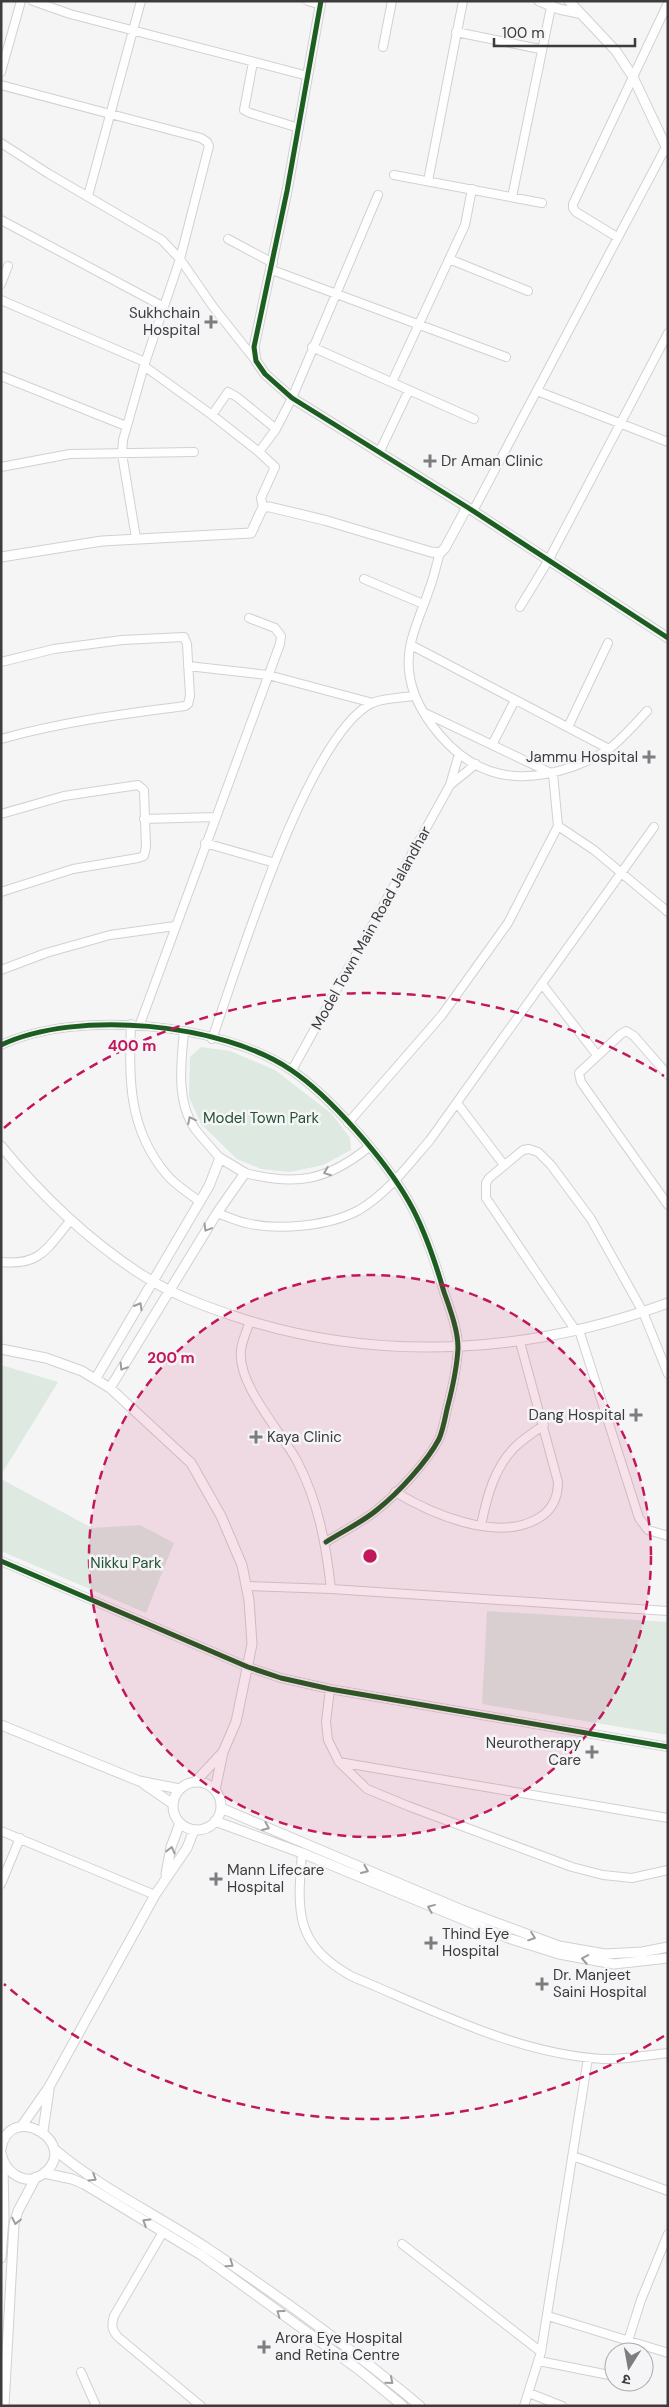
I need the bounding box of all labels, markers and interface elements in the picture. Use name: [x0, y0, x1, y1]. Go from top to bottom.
scale bar: [494, 15, 635, 47]
text: 100 m: [502, 23, 545, 43]
place label: Sukhchain Hospital: [129, 303, 200, 340]
marker: Sukhchain Hospital: [204, 315, 218, 329]
place label: Dr Aman Clinic: [441, 451, 543, 471]
marker: Dr Aman Clinic: [423, 454, 437, 468]
place label: Jammu Hospital: [526, 747, 638, 767]
marker: Jammu Hospital: [642, 750, 656, 764]
street label: Model Town Main Road Jalandhar: [307, 822, 436, 1033]
text: 400 m: [108, 1036, 156, 1056]
park label: Model Town Park: [203, 1108, 319, 1128]
one-way arrow: [187, 1116, 197, 1125]
one-way arrow: [324, 1166, 332, 1176]
one-way arrow: [204, 1223, 214, 1232]
one-way arrow: [132, 1303, 142, 1312]
text: 200 m: [147, 1348, 195, 1368]
one-way arrow: [120, 1362, 130, 1371]
place label: Dang Hospital: [529, 1405, 625, 1425]
marker: Dang Hospital: [629, 1408, 643, 1422]
place label: Kaya Clinic: [267, 1427, 342, 1447]
marker: Kaya Clinic: [249, 1430, 263, 1444]
centre of rings: [361, 1547, 379, 1565]
park label: Nikku Park: [90, 1553, 162, 1573]
place label: Neurotherapy Care: [486, 1733, 582, 1770]
marker: Neurotherapy Care: [585, 1745, 599, 1759]
one-way arrow: [261, 1821, 270, 1831]
one-way arrow: [165, 1845, 176, 1854]
place label: Mann Lifecare Hospital: [227, 1860, 324, 1897]
one-way arrow: [360, 1863, 369, 1874]
marker: Mann Lifecare Hospital: [209, 1872, 223, 1886]
one-way arrow: [427, 1903, 436, 1914]
place label: Thind Eye Hospital: [442, 1924, 509, 1961]
one-way arrow: [528, 1931, 536, 1941]
marker: Thind Eye Hospital: [424, 1936, 438, 1950]
one-way arrow: [580, 1954, 589, 1964]
place label: Dr. Manjeet Saini Hospital: [553, 1965, 647, 2002]
marker: Dr. Manjeet Saini Hospital: [535, 1977, 549, 1991]
one-way arrow: [87, 2172, 96, 2181]
one-way arrow: [11, 2217, 22, 2226]
one-way arrow: [143, 2218, 152, 2228]
one-way arrow: [224, 2259, 233, 2267]
one-way arrow: [277, 2309, 286, 2319]
place label: Arora Eye Hospital and Retina Centre: [275, 2328, 402, 2365]
marker: Arora Eye Hospital and Retina Centre: [257, 2340, 271, 2354]
north arrow: [604, 2342, 654, 2392]
text: उ: [620, 2370, 632, 2389]
one-way arrow: [384, 2375, 393, 2383]

